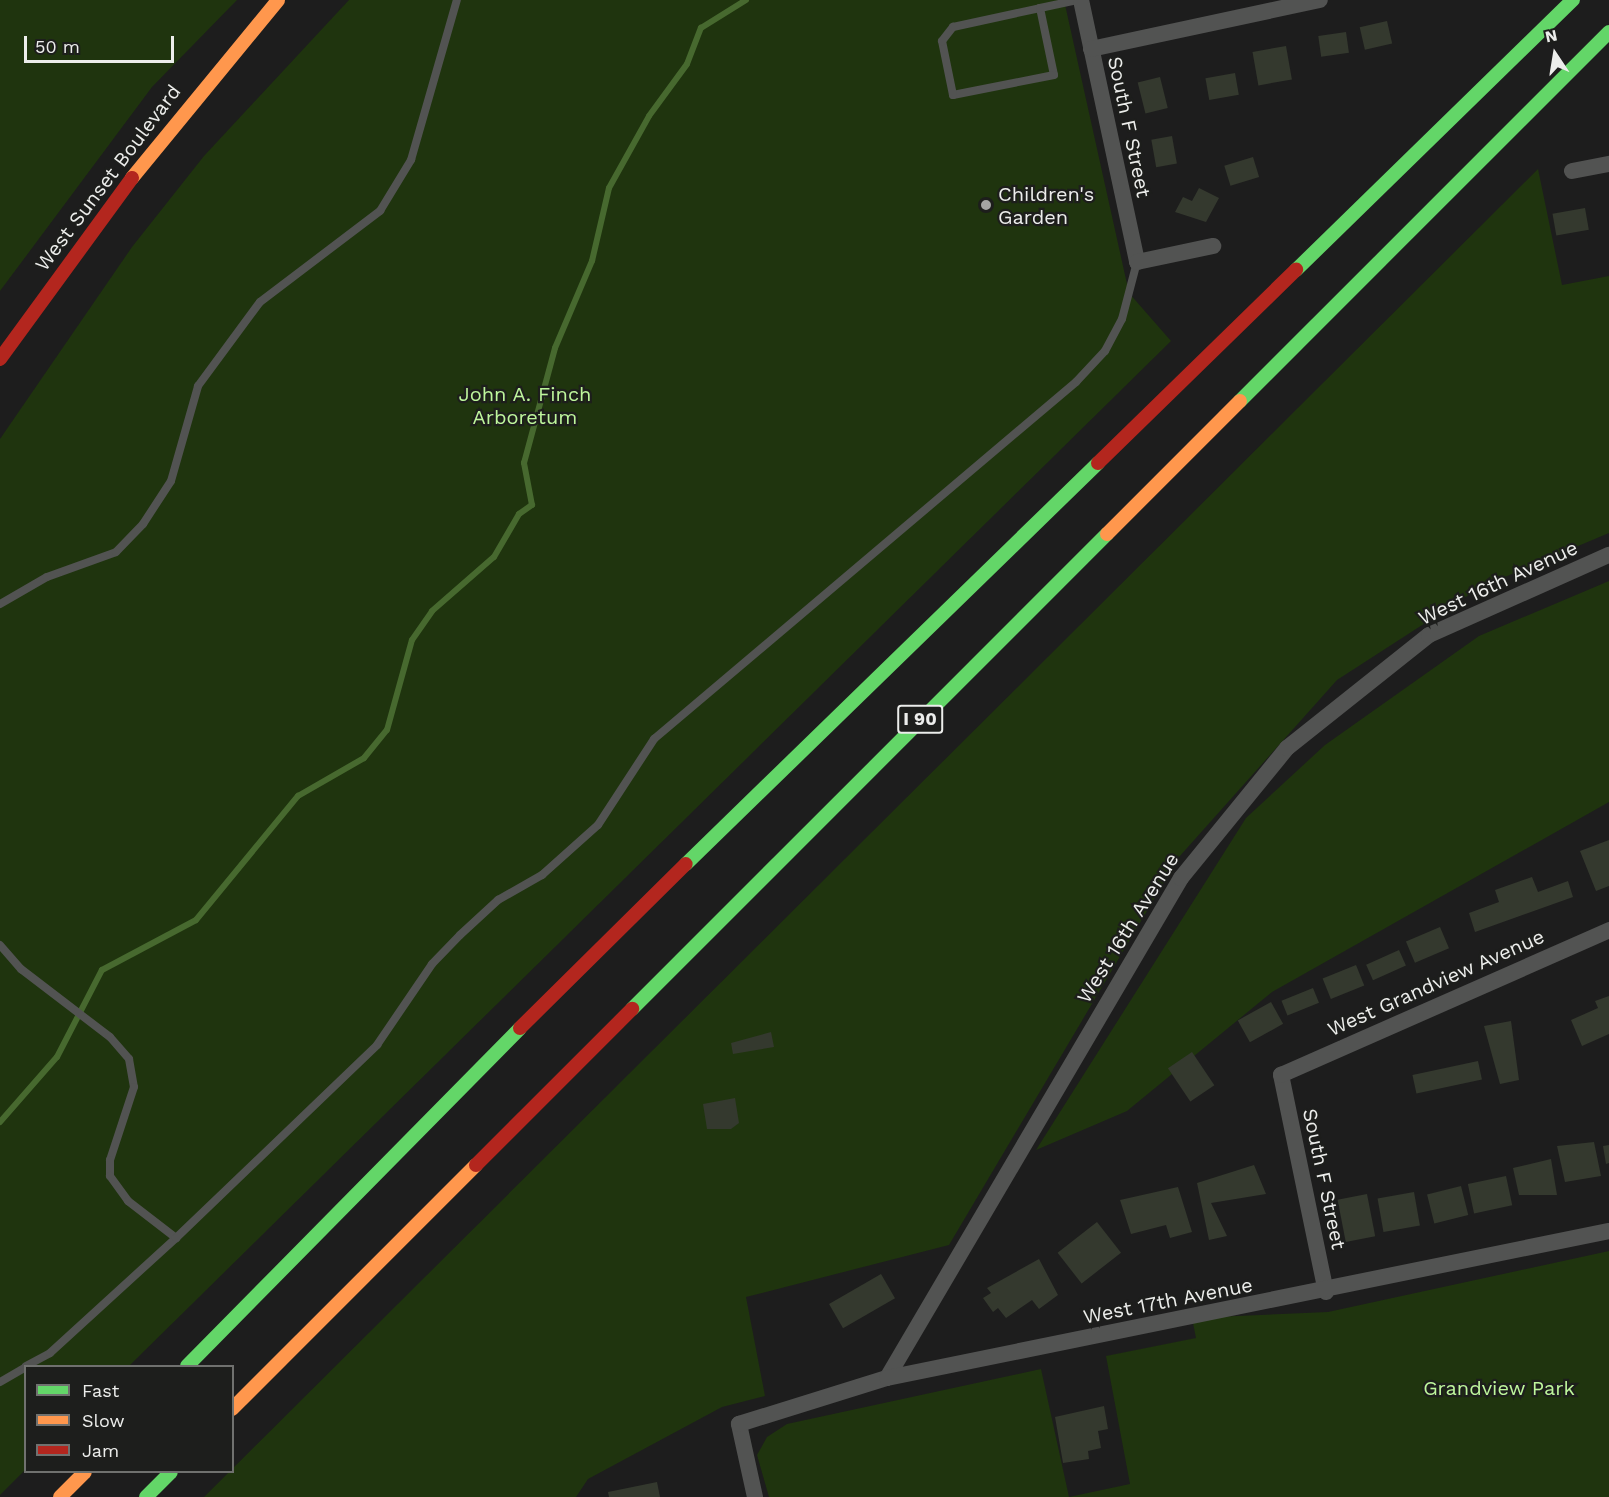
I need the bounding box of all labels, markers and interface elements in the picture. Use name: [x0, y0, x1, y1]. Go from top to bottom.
scale bar: [27, 24, 177, 62]
north arrow: [1525, 24, 1585, 84]
text: N: [1543, 25, 1559, 46]
text: 50 m: [35, 36, 80, 57]
street label: South F Street: [1102, 54, 1156, 200]
street label: West Sunset Boulevard: [30, 80, 186, 276]
place label: Children's Garden: [998, 182, 1094, 229]
marker: Children's Garden: [979, 198, 993, 212]
park label: John A. Finch Arboretum: [458, 382, 592, 429]
street label: West 16th Avenue: [1414, 535, 1582, 631]
road number: I 90: [896, 704, 944, 734]
street label: West 16th Avenue: [1072, 848, 1184, 1008]
street label: West Grandview Avenue: [1323, 924, 1549, 1042]
street label: South F Street: [1297, 1106, 1351, 1252]
street label: West 17th Avenue: [1081, 1273, 1255, 1329]
legend: [24, 1365, 234, 1473]
park label: Grandview Park: [1423, 1376, 1575, 1400]
text: Fast: [82, 1380, 119, 1401]
text: Slow: [82, 1410, 125, 1431]
text: Jam: [82, 1440, 119, 1461]

